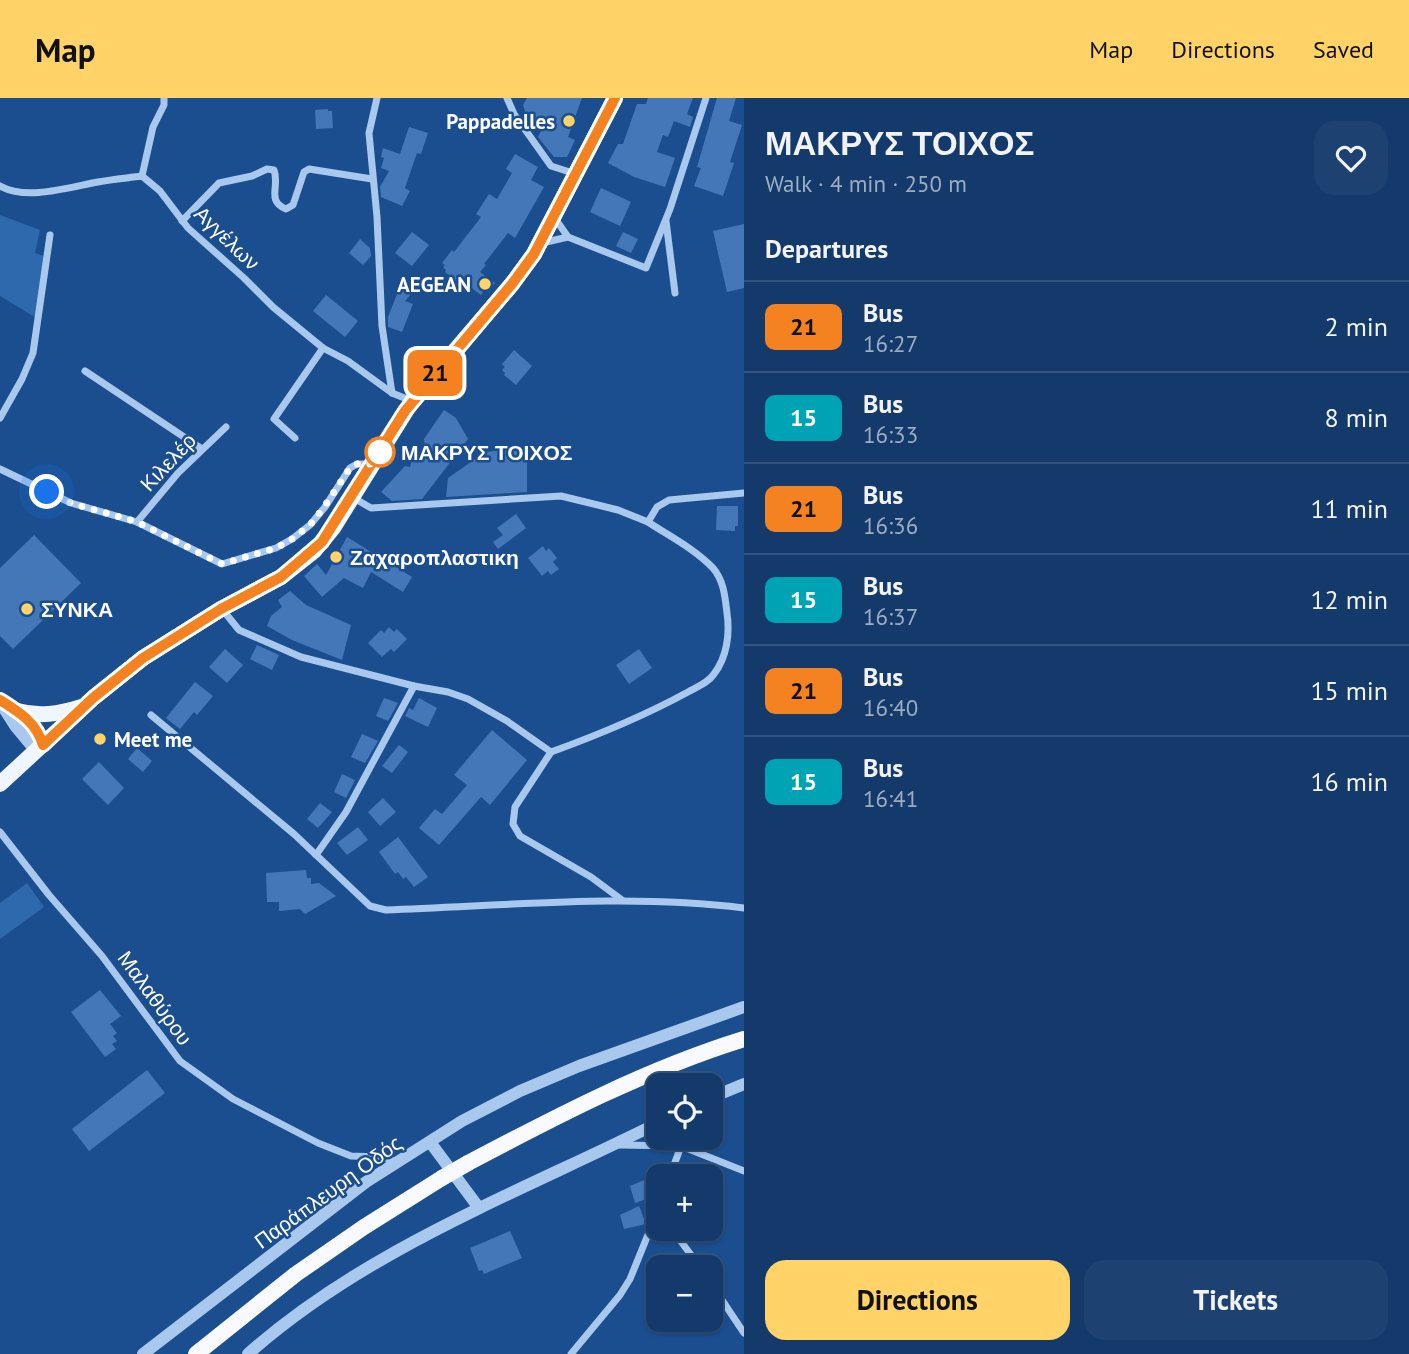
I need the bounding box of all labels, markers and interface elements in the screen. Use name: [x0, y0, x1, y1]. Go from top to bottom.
text: Map: [35, 28, 96, 71]
text: Map: [1089, 34, 1133, 65]
text: Directions: [1171, 34, 1275, 65]
text: Saved: [1313, 34, 1374, 65]
place label: Pappadelles: [446, 108, 555, 135]
marker: Pappadelles: [561, 113, 577, 129]
text: ΜΑΚΡΥΣ ΤΟΙΧΟΣ: [765, 121, 1034, 164]
button: heart: [1314, 121, 1388, 195]
text: Walk · 4 min · 250 m: [765, 169, 967, 198]
street label: Αγγέλων: [188, 200, 266, 276]
text: Departures: [765, 232, 888, 265]
place label: AEGEAN: [397, 271, 471, 298]
marker: AEGEAN: [477, 276, 493, 292]
text: Bus: [863, 296, 903, 329]
text: 2 min: [1325, 310, 1388, 343]
text: 21: [790, 311, 817, 342]
text: 16:27: [863, 329, 918, 358]
line badge: 21: [404, 350, 466, 396]
text: 21: [421, 357, 449, 388]
text: Bus: [863, 387, 903, 420]
text: 8 min: [1325, 401, 1388, 434]
text: 15: [790, 402, 817, 433]
text: 16:33: [863, 420, 918, 449]
street label: Κιλελέρ: [134, 427, 202, 497]
marker: ΜΑΚΡΥΣ ΤΟΙΧΟΣ: [365, 437, 395, 467]
place label: ΜΑΚΡΥΣ ΤΟΙΧΟΣ: [401, 439, 572, 466]
your location: [29, 474, 64, 509]
text: Bus: [863, 478, 903, 511]
text: 11 min: [1310, 492, 1388, 525]
text: 21: [790, 493, 817, 524]
text: 16:36: [863, 511, 918, 540]
place label: Ζαχαροπλαστικη: [350, 544, 519, 571]
marker: Ζαχαροπλαστικη: [328, 549, 344, 565]
text: Bus: [863, 569, 903, 602]
text: 12 min: [1310, 583, 1388, 616]
text: 15: [790, 584, 817, 615]
place label: ΣΥΝΚΑ: [41, 596, 113, 623]
marker: ΣΥΝΚΑ: [19, 601, 35, 617]
text: 16:37: [863, 602, 918, 631]
text: Bus: [863, 660, 903, 693]
text: 15 min: [1310, 674, 1388, 707]
text: 21: [790, 675, 817, 706]
text: 16:40: [863, 693, 918, 722]
place label: Meet me: [114, 726, 192, 753]
marker: Meet me: [92, 731, 108, 747]
text: Bus: [863, 751, 903, 784]
text: 16 min: [1310, 765, 1388, 798]
text: 15: [790, 766, 817, 797]
text: 16:41: [863, 784, 918, 813]
street label: Μαλαθύρου: [112, 945, 198, 1051]
map controls: [646, 1073, 723, 1332]
button: locate: [646, 1073, 723, 1150]
street label: Παράπλευρη Οδός: [249, 1129, 407, 1255]
button: +: [646, 1164, 723, 1241]
button: −: [646, 1255, 723, 1332]
button: Directions: [765, 1260, 1070, 1340]
button: Tickets: [1084, 1260, 1388, 1340]

